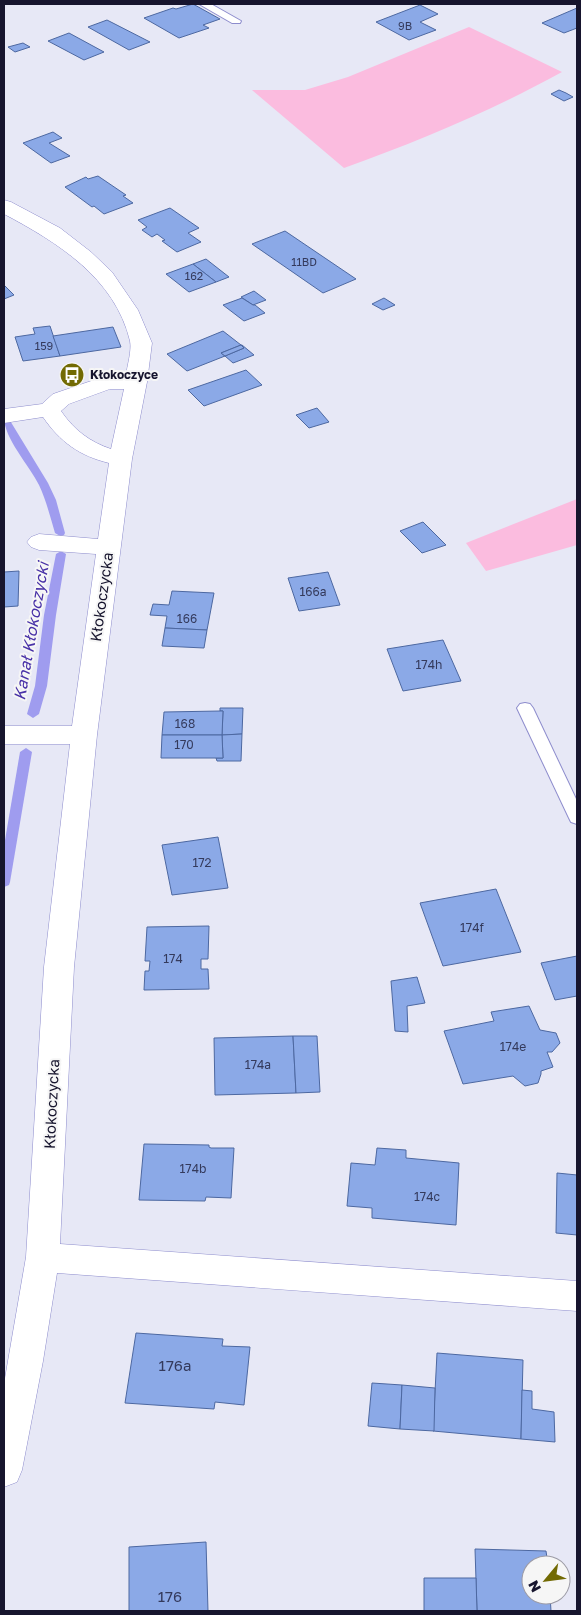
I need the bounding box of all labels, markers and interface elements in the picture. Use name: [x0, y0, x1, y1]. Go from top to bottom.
house number: 9B: [398, 19, 412, 32]
house number: 11BD: [291, 255, 317, 268]
house number: 162: [185, 269, 203, 282]
house number: 159: [35, 339, 53, 352]
bus stop icon: Kłokoczyce: [59, 362, 85, 388]
place label: Kłokoczyce: [90, 367, 158, 382]
street label: Kłokoczycka: [86, 551, 116, 643]
water label: Kanał Kłokoczycki: [9, 559, 53, 702]
house number: 166a: [299, 584, 327, 599]
house number: 166: [177, 611, 197, 626]
house number: 174h: [416, 657, 442, 672]
house number: 168: [175, 716, 195, 731]
house number: 170: [174, 737, 194, 752]
house number: 172: [192, 855, 212, 870]
house number: 174f: [460, 920, 485, 935]
house number: 174: [163, 951, 183, 966]
house number: 174e: [500, 1039, 526, 1054]
house number: 174a: [245, 1057, 271, 1072]
street label: Kłokoczycka: [40, 1058, 62, 1149]
house number: 174b: [180, 1161, 206, 1176]
house number: 174c: [414, 1189, 440, 1204]
house number: 176a: [159, 1356, 191, 1374]
north arrow: [521, 1555, 571, 1605]
text: N: [524, 1578, 544, 1595]
house number: 176: [158, 1587, 182, 1605]

